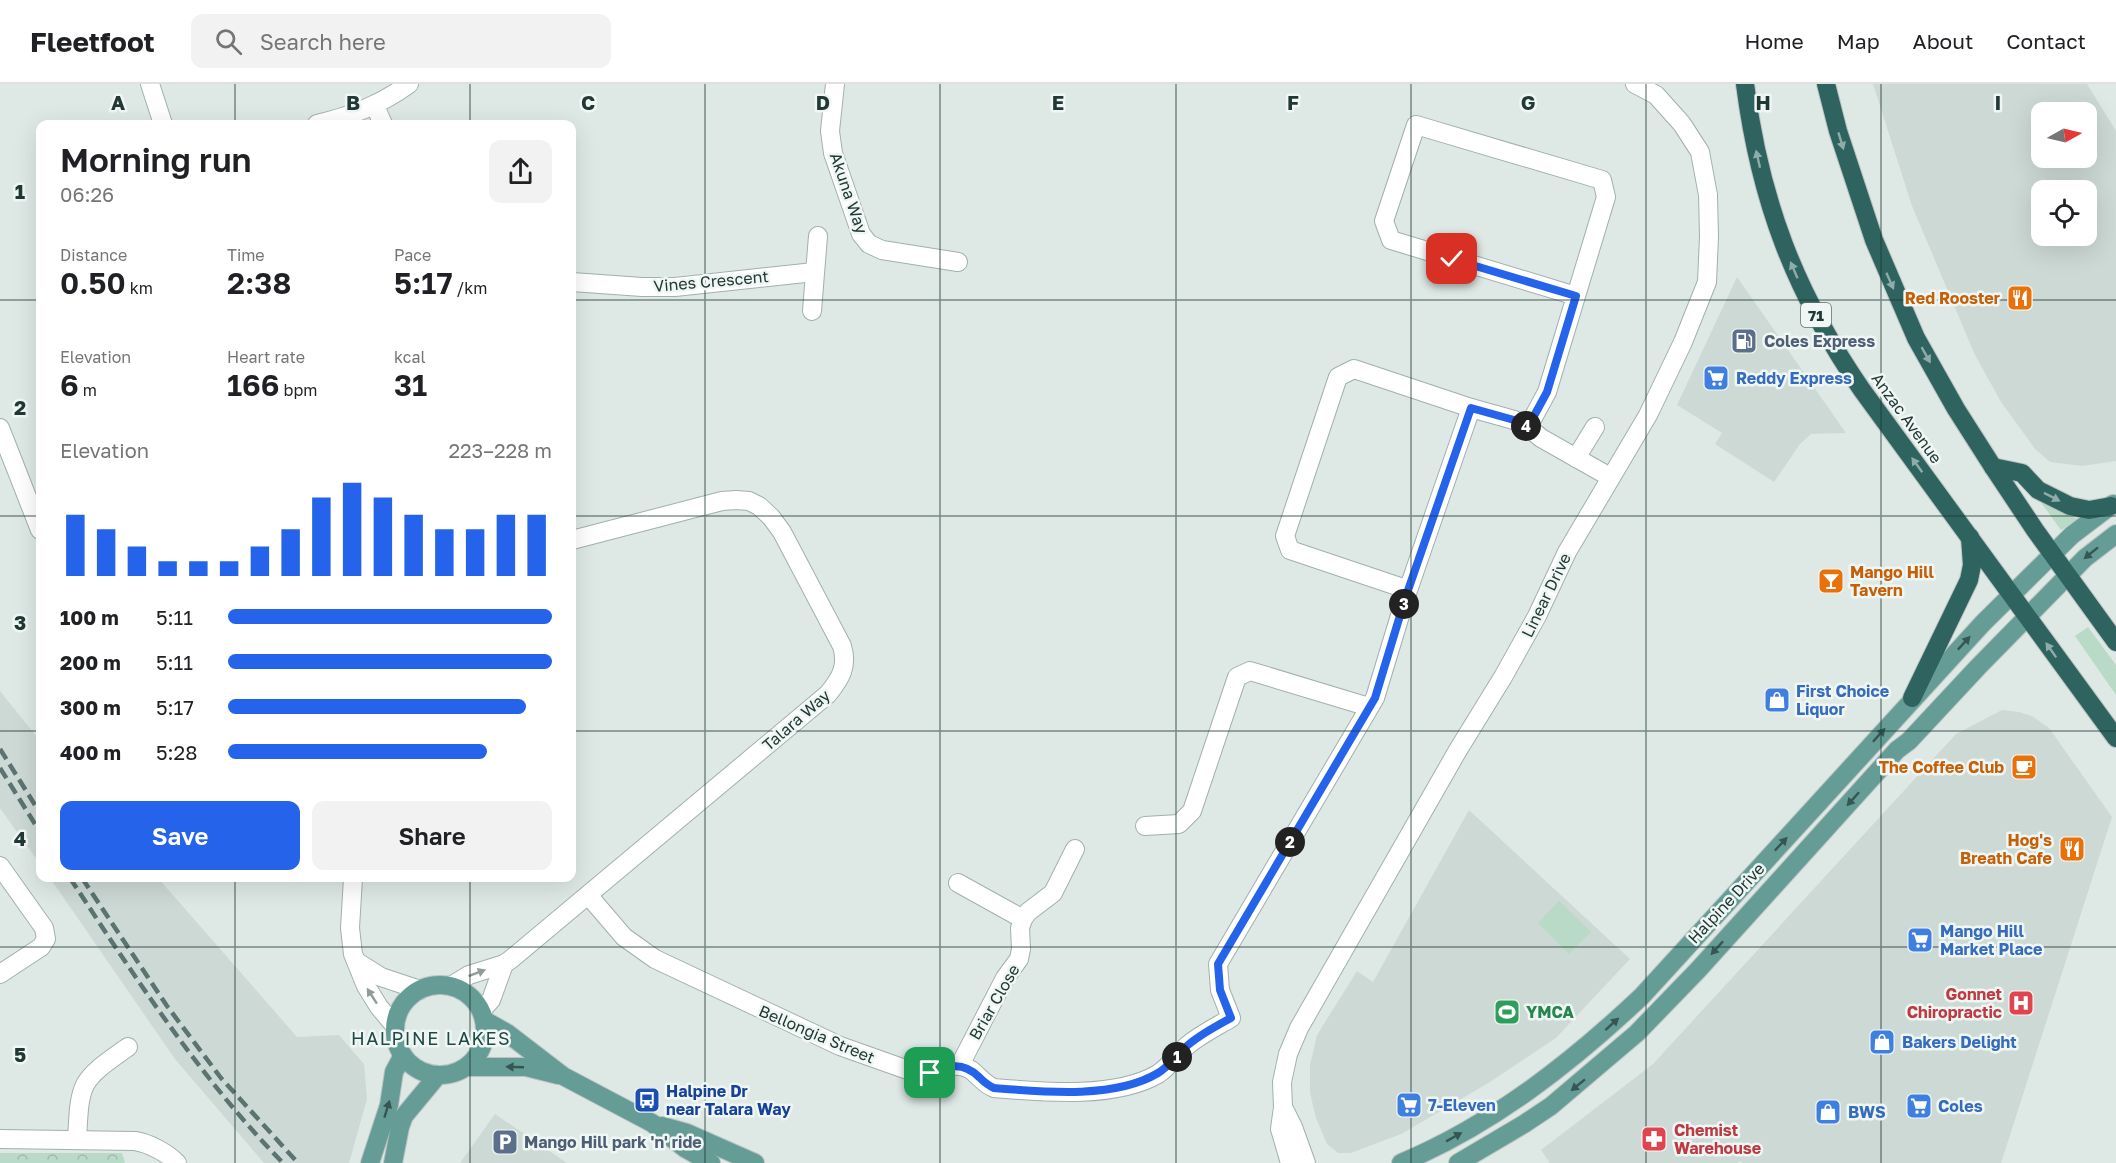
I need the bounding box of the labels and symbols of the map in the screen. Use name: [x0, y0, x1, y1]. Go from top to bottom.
text: A: [111, 90, 125, 114]
text: B: [346, 90, 360, 114]
text: C: [581, 90, 595, 114]
text: D: [816, 90, 830, 114]
text: E: [1052, 90, 1064, 114]
text: F: [1287, 90, 1299, 114]
text: G: [1521, 90, 1535, 114]
text: H: [1755, 90, 1771, 114]
text: I: [1995, 90, 2001, 114]
north arrow: [2031, 102, 2097, 168]
one-way arrow: [1837, 132, 1846, 150]
street label: Akuna Way: [826, 150, 872, 236]
one-way arrow: [1753, 150, 1763, 168]
text: 1: [15, 179, 25, 203]
pin: [1426, 233, 1477, 284]
one-way arrow: [1789, 261, 1799, 279]
street label: Vines Crescent: [653, 266, 769, 296]
one-way arrow: [1885, 272, 1895, 290]
restaurant icon: Red Rooster: [2005, 283, 2035, 313]
place label: Red Rooster: [1905, 288, 2000, 308]
road number: 71: [1801, 303, 1831, 327]
fuel station icon: Coles Express: [1729, 326, 1759, 356]
place label: Coles Express: [1764, 331, 1875, 351]
one-way arrow: [1921, 347, 1931, 364]
supermarket icon: Reddy Express: [1701, 363, 1731, 393]
place label: Reddy Express: [1736, 368, 1852, 388]
street label: Anzac Avenue: [1867, 369, 1947, 467]
text: 2: [14, 395, 26, 419]
pin: 4: [1511, 411, 1541, 441]
one-way arrow: [1911, 457, 1923, 473]
one-way arrow: [2044, 492, 2061, 502]
one-way arrow: [2083, 547, 2099, 560]
street label: Linear Drive: [1517, 550, 1575, 640]
place label: Mango Hill Tavern: [1850, 562, 1935, 600]
bar icon: Mango Hill Tavern: [1816, 566, 1846, 596]
pin: 3: [1389, 589, 1419, 619]
text: 3: [14, 610, 26, 634]
one-way arrow: [1957, 636, 1971, 651]
one-way arrow: [2045, 642, 2057, 658]
place label: First Choice Liquor: [1796, 681, 1889, 719]
street label: Talara Way: [758, 685, 834, 755]
shop icon: First Choice Liquor: [1762, 685, 1792, 715]
one-way arrow: [1872, 728, 1885, 743]
cafe icon: The Coffee Club: [2009, 752, 2039, 782]
place label: The Coffee Club: [1879, 757, 2004, 777]
one-way arrow: [1847, 791, 1860, 806]
text: 4: [14, 826, 26, 850]
pin: 2: [1275, 827, 1305, 857]
place label: Hog's Breath Cafe: [1960, 830, 2052, 868]
restaurant icon: Hog's Breath Cafe: [2057, 834, 2087, 864]
one-way arrow: [1774, 837, 1787, 852]
street label: Halpine Drive: [1683, 858, 1769, 948]
place label: Mango Hill Market Place: [1940, 921, 2042, 959]
supermarket icon: Mango Hill Market Place: [1905, 925, 1935, 955]
one-way arrow: [1710, 941, 1724, 956]
street label: Briar Close: [964, 961, 1024, 1043]
one-way arrow: [468, 967, 486, 977]
place label: Gonnet Chiropractic: [1907, 984, 2002, 1022]
one-way arrow: [367, 988, 378, 1004]
hospital icon: Gonnet Chiropractic: [2006, 988, 2036, 1018]
sports icon: YMCA: [1492, 997, 1522, 1027]
street label: Bellongia Street: [756, 1001, 878, 1067]
place label: YMCA: [1526, 1002, 1574, 1022]
one-way arrow: [1604, 1018, 1619, 1031]
district label: HALPINE LAKES: [351, 1027, 511, 1049]
shop icon: Bakers Delight: [1867, 1027, 1897, 1057]
place label: Bakers Delight: [1902, 1032, 2017, 1052]
text: 5: [14, 1042, 26, 1066]
pin: 1: [1162, 1042, 1192, 1072]
pin: [904, 1047, 955, 1098]
one-way arrow: [506, 1062, 525, 1071]
one-way arrow: [1570, 1078, 1586, 1091]
place label: Halpine Dr near Talara Way: [666, 1081, 791, 1119]
bus stop icon: Halpine Dr near Talara Way: [632, 1085, 662, 1115]
supermarket icon: 7-Eleven: [1394, 1090, 1424, 1120]
supermarket icon: Coles: [1904, 1091, 1934, 1121]
place label: 7-Eleven: [1428, 1095, 1496, 1115]
place label: Coles: [1938, 1096, 1983, 1116]
shop icon: BWS: [1813, 1097, 1843, 1127]
one-way arrow: [383, 1100, 393, 1118]
place label: BWS: [1848, 1102, 1886, 1122]
place label: Chemist Warehouse: [1674, 1120, 1761, 1158]
pharmacy icon: Chemist Warehouse: [1639, 1124, 1669, 1154]
parking icon: Mango Hill park 'n' ride: [490, 1127, 520, 1157]
place label: Mango Hill park 'n' ride: [524, 1132, 702, 1152]
one-way arrow: [1446, 1132, 1463, 1142]

